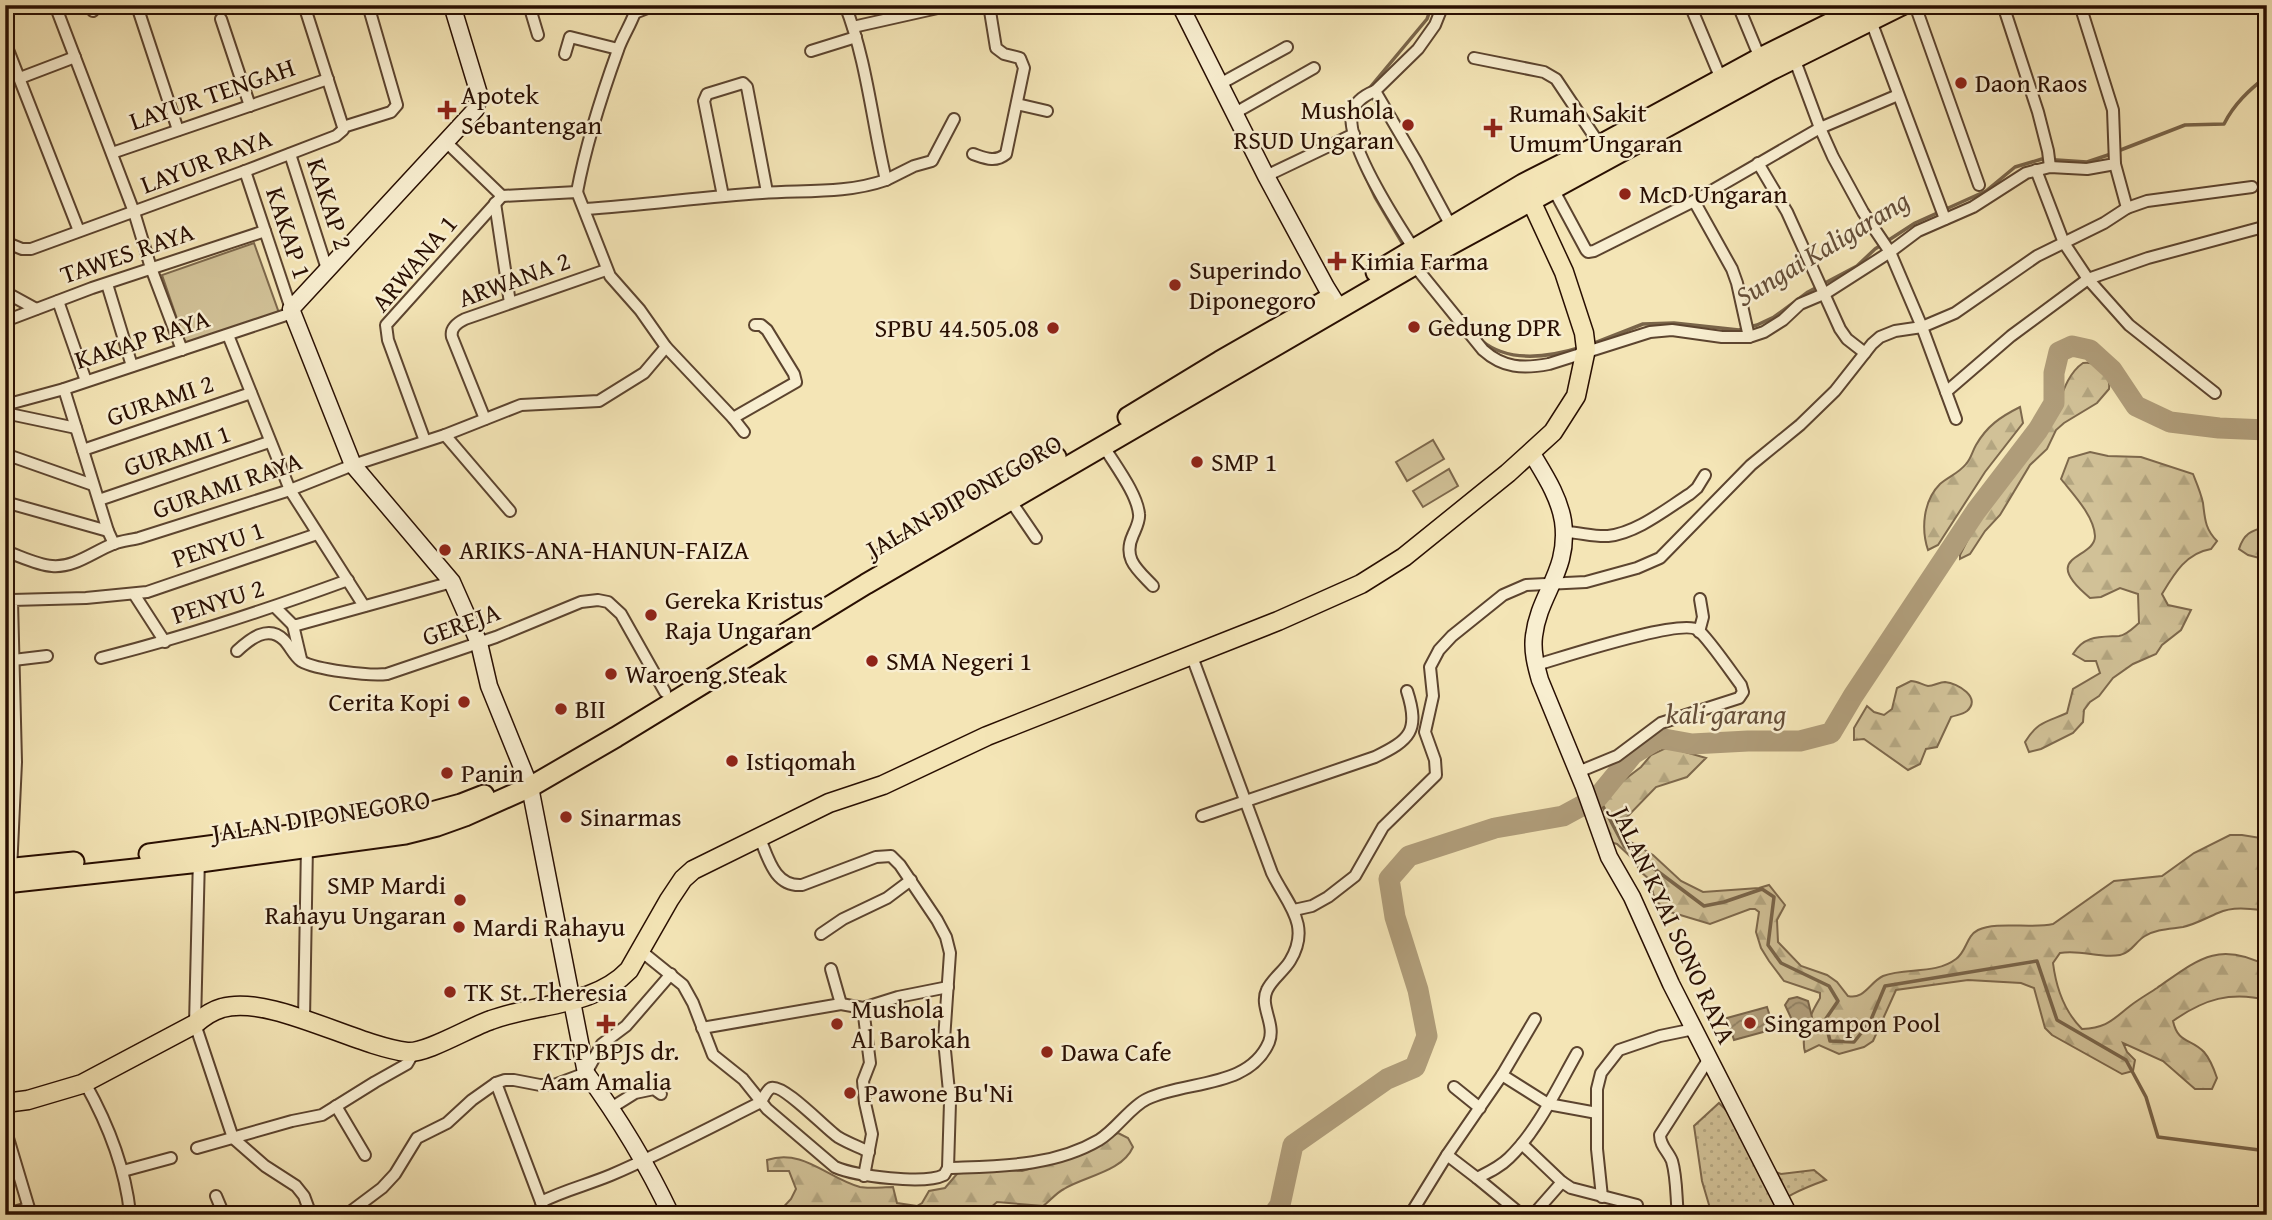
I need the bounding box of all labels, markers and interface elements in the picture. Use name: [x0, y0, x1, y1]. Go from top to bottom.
street label: LAYUR TENGAH: [124, 47, 300, 140]
place label: Daon Raos: [1975, 63, 2088, 102]
place label: Apotek Sebantengan: [461, 75, 602, 144]
marker: Daon Raos: [1953, 75, 1969, 91]
place label: Mushola RSUD Ungaran: [1233, 90, 1395, 159]
place label: Rumah Sakit Umum Ungaran: [1509, 93, 1683, 162]
marker: Apotek Sebantengan: [439, 102, 455, 118]
marker: Mushola RSUD Ungaran: [1400, 117, 1416, 133]
street label: LAYUR RAYA: [135, 118, 277, 203]
marker: Rumah Sakit Umum Ungaran: [1483, 118, 1503, 138]
street label: KAKAP 2: [297, 153, 364, 255]
place label: McD Ungaran: [1639, 174, 1788, 213]
water label: Sungai Kaligarang: [1727, 179, 1917, 316]
street label: KAKAP 1: [256, 182, 323, 284]
marker: McD Ungaran: [1617, 186, 1633, 202]
street label: ARWANA 1: [361, 205, 466, 320]
street label: TAWES RAYA: [55, 211, 199, 294]
street label: ARWANA 2: [452, 240, 575, 317]
place label: Kimia Farma: [1351, 241, 1489, 280]
place label: Superindo Diponegoro: [1189, 250, 1316, 319]
marker: Kimia Farma: [1329, 253, 1345, 269]
marker: Superindo Diponegoro: [1167, 277, 1183, 293]
street label: KAKAP RAYA: [69, 298, 215, 379]
place label: Gedung DPR: [1428, 307, 1561, 346]
place label: SPBU 44.505.08: [874, 308, 1039, 347]
marker: Gedung DPR: [1406, 319, 1422, 335]
marker: SPBU 44.505.08: [1045, 320, 1061, 336]
street label: GURAMI 2: [101, 363, 219, 436]
street label: GURAMI 1: [118, 413, 236, 486]
street label: JALAN DIPONEGORO: [856, 423, 1069, 569]
street label: GURAMI RAYA: [147, 441, 307, 528]
place label: SMP 1: [1211, 442, 1277, 481]
marker: SMP 1: [1189, 454, 1205, 470]
street label: PENYU 1: [167, 510, 269, 577]
place label: ARIKS-ANA-HANUN-FAIZA: [459, 530, 750, 569]
marker: ARIKS-ANA-HANUN-FAIZA: [437, 542, 453, 558]
street label: PENYU 2: [167, 567, 269, 634]
place label: Gereka Kristus Raja Ungaran: [665, 580, 824, 649]
street label: GEREJA: [416, 591, 506, 656]
marker: Gereka Kristus Raja Ungaran: [643, 607, 659, 623]
place label: SMA Negeri 1: [886, 641, 1032, 680]
marker: SMA Negeri 1: [864, 653, 880, 669]
place label: Waroeng Steak: [625, 654, 788, 693]
marker: Waroeng Steak: [603, 666, 619, 682]
place label: Cerita Kopi: [328, 682, 450, 721]
place label: BII: [575, 689, 606, 728]
water label: kali garang: [1666, 693, 1786, 734]
marker: Cerita Kopi: [456, 694, 472, 710]
marker: BII: [553, 701, 569, 717]
place label: Istiqomah: [746, 741, 856, 780]
place label: Panin: [461, 753, 524, 792]
marker: Istiqomah: [724, 753, 740, 769]
marker: Panin: [439, 765, 455, 781]
street label: JALAN DIPONEGORO: [206, 779, 433, 852]
place label: Sinarmas: [580, 797, 681, 836]
street label: JALAN KYAI SONO RAYA: [1601, 797, 1747, 1050]
marker: Sinarmas: [558, 809, 574, 825]
place label: SMP Mardi Rahayu Ungaran: [265, 865, 446, 934]
marker: SMP Mardi Rahayu Ungaran: [452, 892, 468, 908]
place label: Mardi Rahayu: [473, 907, 625, 946]
marker: Mardi Rahayu: [451, 919, 467, 935]
place label: TK St. Theresia: [464, 972, 628, 1011]
marker: TK St. Theresia: [442, 984, 458, 1000]
place label: Mushola Al Barokah: [851, 989, 971, 1058]
place label: Singampon Pool: [1764, 1003, 1941, 1042]
marker: Singampon Pool: [1742, 1015, 1758, 1031]
marker: FKTP BPJS dr. Aam Amalia: [598, 1016, 614, 1032]
marker: Mushola Al Barokah: [829, 1016, 845, 1032]
place label: FKTP BPJS dr. Aam Amalia: [533, 1031, 679, 1100]
place label: Dawa Cafe: [1061, 1032, 1172, 1071]
marker: Dawa Cafe: [1039, 1044, 1055, 1060]
place label: Pawone Bu'Ni: [864, 1073, 1014, 1112]
marker: Pawone Bu'Ni: [842, 1085, 858, 1101]

